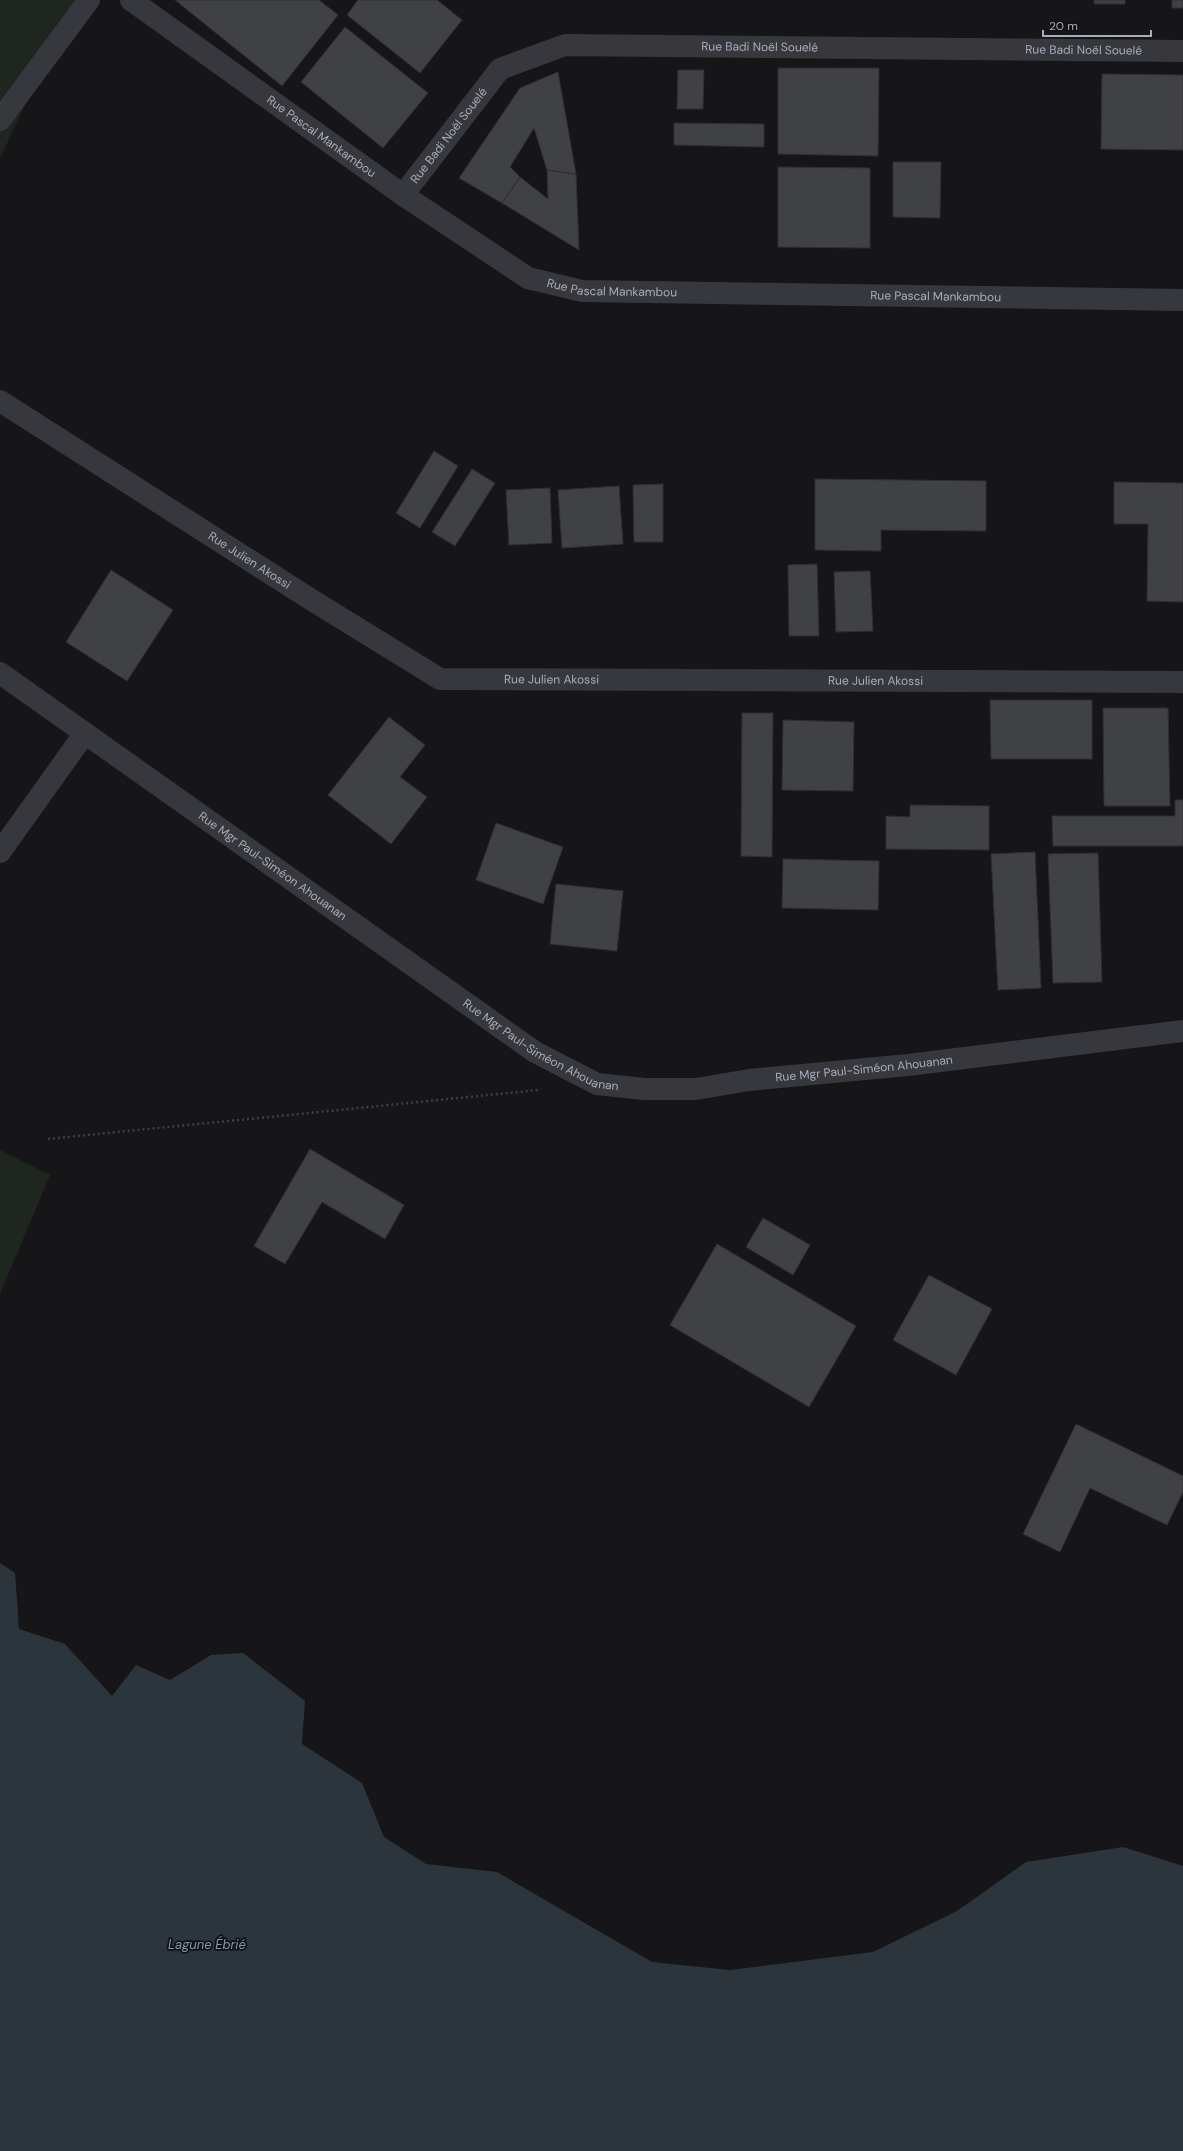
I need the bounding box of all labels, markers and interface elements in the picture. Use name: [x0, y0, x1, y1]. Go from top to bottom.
scale bar: [1043, 12, 1151, 38]
text: 20 m: [1049, 18, 1078, 34]
street label: Rue Badi Noël Souelé: [701, 38, 818, 55]
street label: Rue Badi Noël Souelé: [1025, 41, 1142, 59]
street label: Rue Badi Noël Souelé: [407, 84, 491, 187]
street label: Rue Pascal Mankambou: [263, 92, 379, 181]
street label: Rue Pascal Mankambou: [545, 275, 677, 300]
street label: Rue Pascal Mankambou: [870, 287, 1001, 305]
street label: Rue Julien Akossi: [205, 528, 294, 593]
street label: Rue Julien Akossi: [504, 671, 599, 688]
street label: Rue Julien Akossi: [828, 673, 923, 689]
street label: Rue Mgr Paul-Siméon Ahouanan: [195, 808, 350, 924]
street label: Rue Mgr Paul-Siméon Ahouanan: [460, 995, 619, 1094]
street label: Rue Mgr Paul-Siméon Ahouanan: [775, 1052, 954, 1085]
water label: Lagune Ébrié: [168, 1935, 246, 1953]

